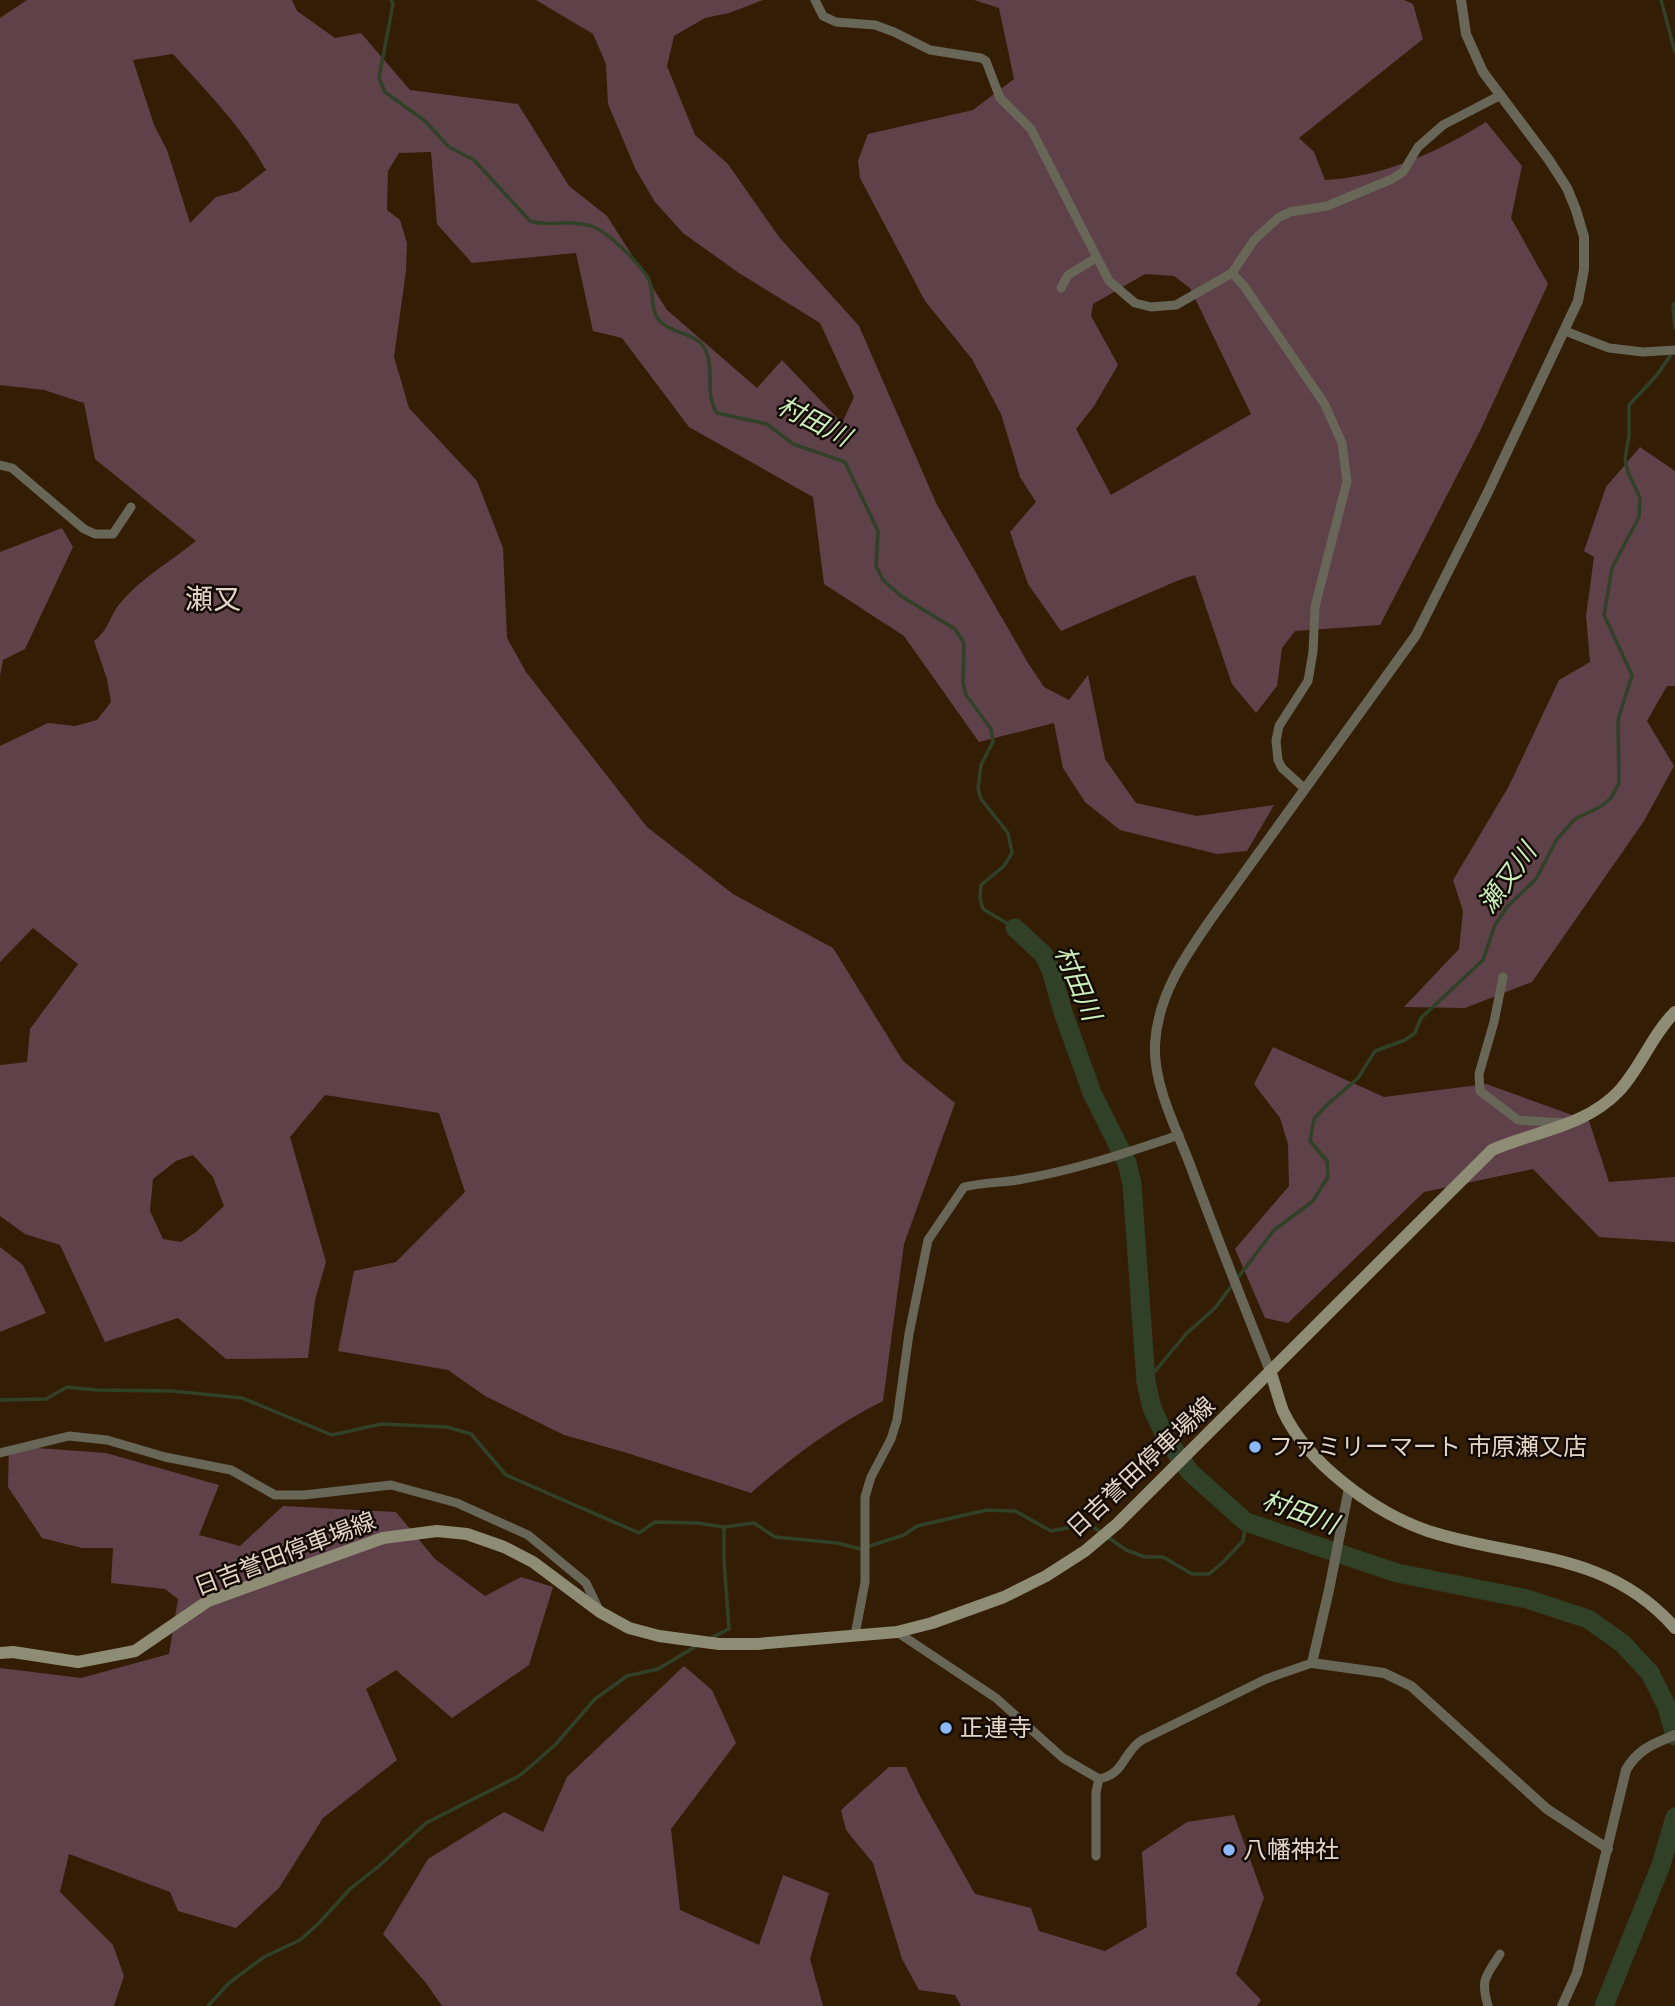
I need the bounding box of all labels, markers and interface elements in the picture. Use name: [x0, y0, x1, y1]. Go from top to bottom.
water label: 村田川: [772, 389, 859, 454]
district label: 瀬又: [185, 582, 241, 616]
water label: 瀬又川: [1471, 835, 1545, 919]
water label: 村田川: [1048, 941, 1109, 1028]
street label: 日吉誉田停車場線: [1061, 1391, 1221, 1543]
place label: ファミリーマート 市原瀬又店: [1269, 1432, 1587, 1461]
marker: ファミリーマート 市原瀬又店: [1247, 1439, 1263, 1455]
water label: 村田川: [1258, 1484, 1345, 1541]
street label: 日吉誉田停車場線: [190, 1506, 380, 1601]
place label: 正連寺: [960, 1713, 1032, 1742]
marker: 正連寺: [938, 1720, 954, 1736]
place label: 八幡神社: [1243, 1835, 1339, 1864]
marker: 八幡神社: [1221, 1842, 1237, 1858]

